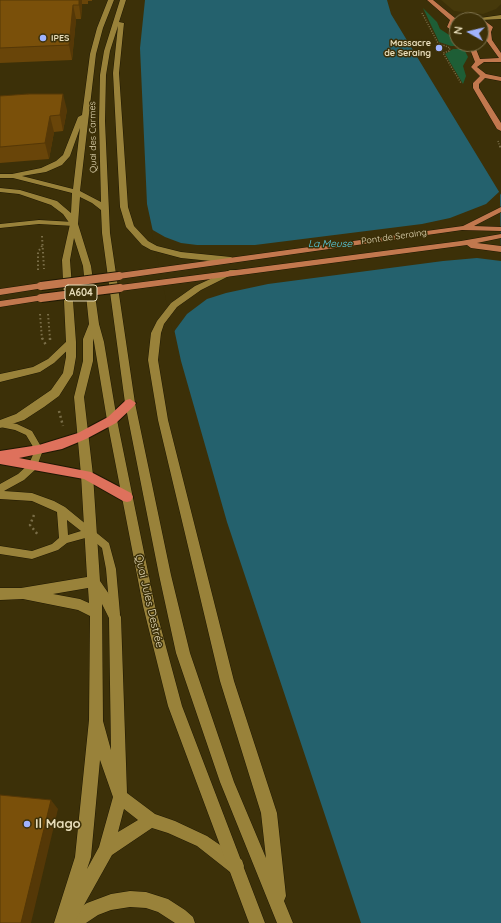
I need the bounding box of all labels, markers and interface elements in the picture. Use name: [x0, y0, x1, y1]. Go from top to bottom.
north arrow: [449, 12, 489, 52]
text: N: [451, 25, 466, 35]
marker: IPES: [38, 33, 48, 43]
place label: IPES: [51, 33, 69, 43]
place label: Massacre de Seraing: [384, 38, 431, 59]
marker: Massacre de Seraing: [434, 43, 444, 53]
street label: Quai des Carmes: [87, 101, 99, 173]
street label: Pont de Seraing: [361, 227, 427, 247]
water label: La Meuse: [308, 238, 352, 250]
road number: A604: [65, 285, 97, 301]
street label: Quai Jules Destrée: [132, 553, 166, 649]
place label: Il Mago: [35, 816, 81, 832]
marker: Il Mago: [22, 819, 32, 829]

